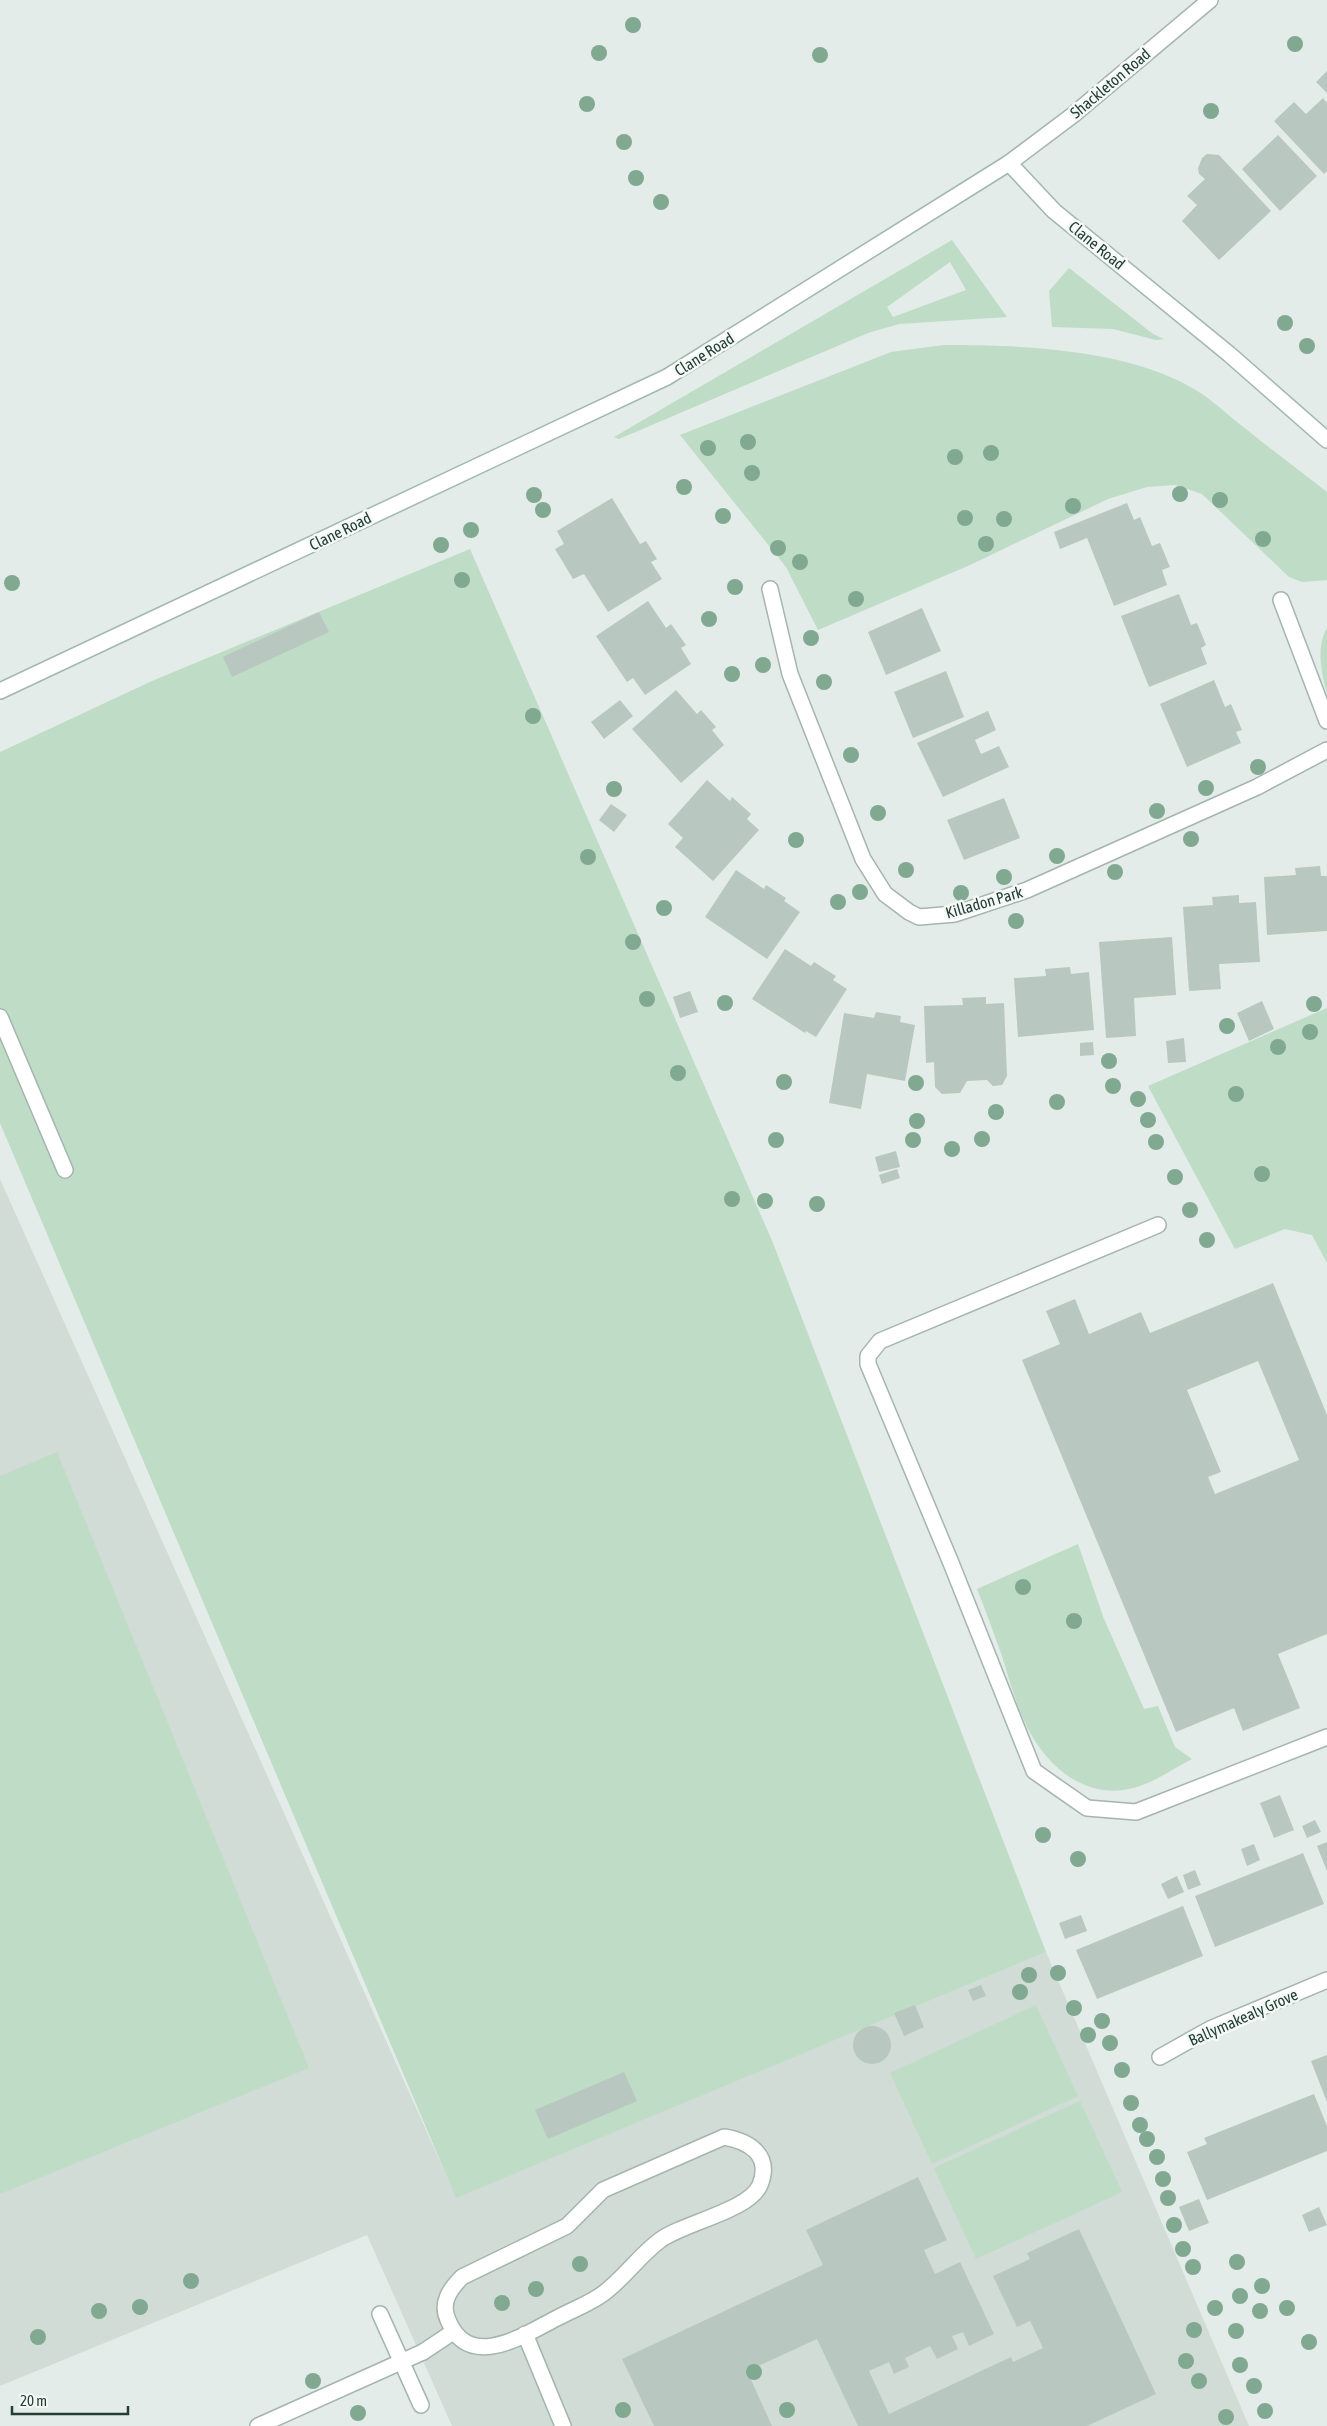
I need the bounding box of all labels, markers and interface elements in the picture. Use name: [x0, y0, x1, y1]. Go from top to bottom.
street label: Shackleton Road: [1066, 44, 1154, 122]
street label: Clane Road: [1065, 217, 1129, 273]
street label: Clane Road: [671, 329, 737, 379]
street label: Clane Road: [306, 508, 374, 554]
street label: Killadon Park: [943, 882, 1025, 922]
street label: Ballymakealy Grove: [1186, 1985, 1301, 2050]
scale bar: [12, 2384, 129, 2416]
text: 20 m: [20, 2392, 47, 2409]

